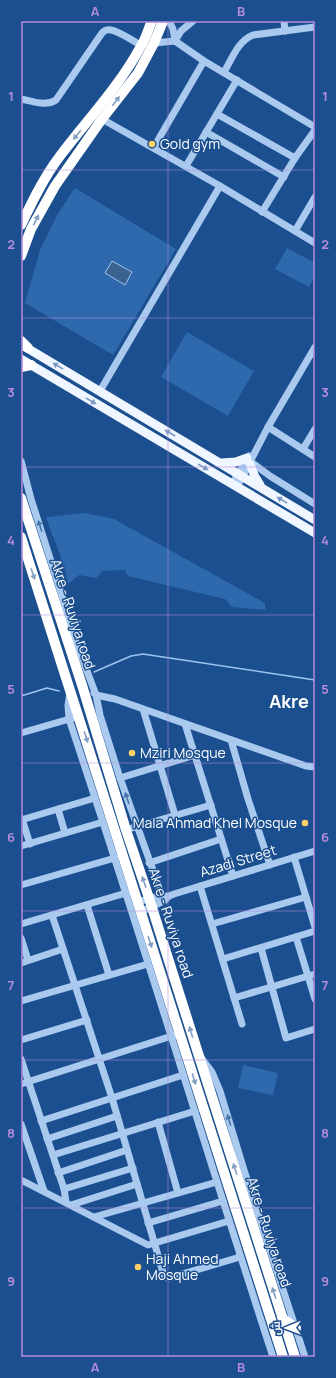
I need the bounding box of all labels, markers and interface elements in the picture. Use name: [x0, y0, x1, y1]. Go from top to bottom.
text: A: [91, 2, 100, 20]
text: B: [237, 2, 245, 20]
text: 1: [8, 87, 14, 105]
text: 1: [322, 87, 328, 105]
one-way arrow: [112, 95, 121, 106]
one-way arrow: [72, 129, 81, 140]
place label: Gold gym: [160, 134, 220, 153]
marker: Gold gym: [147, 139, 157, 149]
one-way arrow: [33, 214, 39, 226]
text: 2: [7, 235, 15, 253]
text: 2: [321, 235, 329, 253]
one-way arrow: [52, 363, 64, 370]
text: 3: [7, 383, 15, 401]
text: 3: [321, 383, 329, 401]
one-way arrow: [85, 397, 97, 404]
one-way arrow: [164, 430, 176, 437]
one-way arrow: [197, 463, 209, 470]
one-way arrow: [276, 496, 288, 503]
one-way arrow: [36, 519, 42, 531]
text: 4: [7, 531, 15, 549]
text: 4: [321, 531, 329, 549]
street label: Akre - Ruviya road: [47, 556, 100, 671]
one-way arrow: [30, 568, 36, 580]
text: 5: [7, 680, 15, 698]
text: 5: [321, 680, 329, 698]
district label: Akre: [269, 689, 309, 713]
one-way arrow: [83, 732, 89, 744]
place label: Mziri Mosque: [140, 743, 226, 762]
marker: Mziri Mosque: [127, 748, 137, 758]
one-way arrow: [124, 792, 130, 804]
place label: Mala Ahmad Khel Mosque: [133, 813, 297, 832]
marker: Mala Ahmad Khel Mosque: [300, 818, 310, 828]
text: 6: [7, 828, 15, 846]
text: 6: [321, 828, 329, 846]
street label: Azadi Street: [197, 840, 279, 881]
street label: Akre - Ruviya road: [145, 865, 198, 980]
one-way arrow: [140, 875, 146, 887]
one-way arrow: [147, 936, 153, 948]
text: 7: [8, 976, 15, 994]
text: 7: [322, 976, 329, 994]
one-way arrow: [188, 1026, 194, 1038]
one-way arrow: [191, 1073, 197, 1085]
one-way arrow: [226, 1114, 232, 1126]
text: 8: [7, 1124, 15, 1142]
text: 8: [321, 1124, 329, 1142]
one-way arrow: [232, 1163, 238, 1175]
street label: Akre - Ruviya road: [243, 1174, 296, 1289]
place label: Haji Ahmed Mosque: [146, 1249, 218, 1284]
marker: Haji Ahmed Mosque: [133, 1262, 143, 1272]
text: 9: [7, 1272, 15, 1290]
text: 9: [321, 1272, 329, 1290]
one-way arrow: [271, 1287, 277, 1299]
north arrow: [266, 1308, 306, 1348]
text: ش: [268, 1321, 283, 1335]
text: A: [91, 1358, 100, 1376]
text: B: [237, 1358, 245, 1376]

